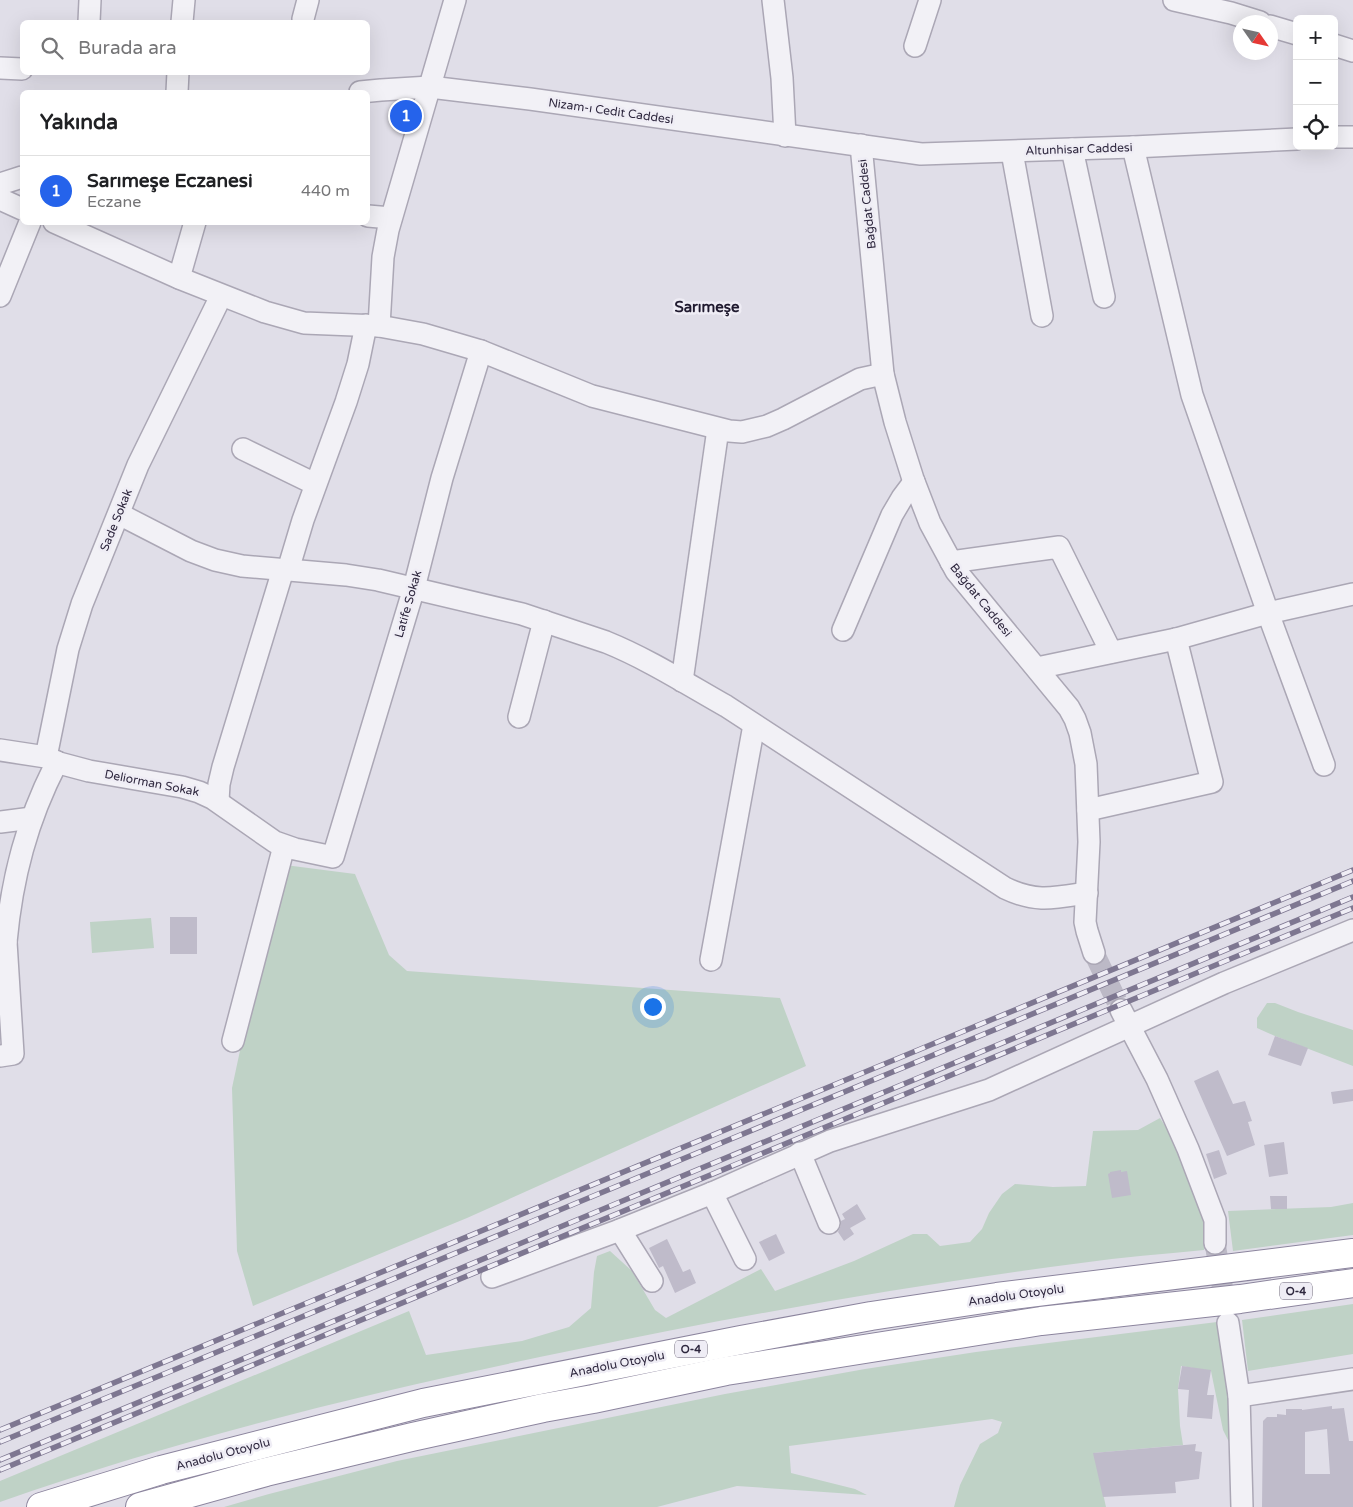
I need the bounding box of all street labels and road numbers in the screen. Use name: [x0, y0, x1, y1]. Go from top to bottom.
street label: Nizam-ı Cedit Caddesi: [548, 95, 674, 127]
street label: Altunhisar Caddesi: [1025, 140, 1133, 158]
street label: Bağdat Caddesi: [855, 158, 879, 250]
street label: Sade Sokak: [97, 486, 135, 553]
street label: Bağdat Caddesi: [947, 561, 1015, 639]
street label: Latife Sokak: [392, 568, 424, 639]
street label: Deliorman Sokak: [104, 767, 201, 799]
street label: Anadolu Otoyolu: [967, 1281, 1065, 1309]
road number: O-4: [1280, 1282, 1312, 1300]
road number: O-4: [675, 1340, 707, 1358]
street label: Anadolu Otoyolu: [568, 1348, 666, 1380]
street label: Anadolu Otoyolu: [175, 1435, 271, 1473]

